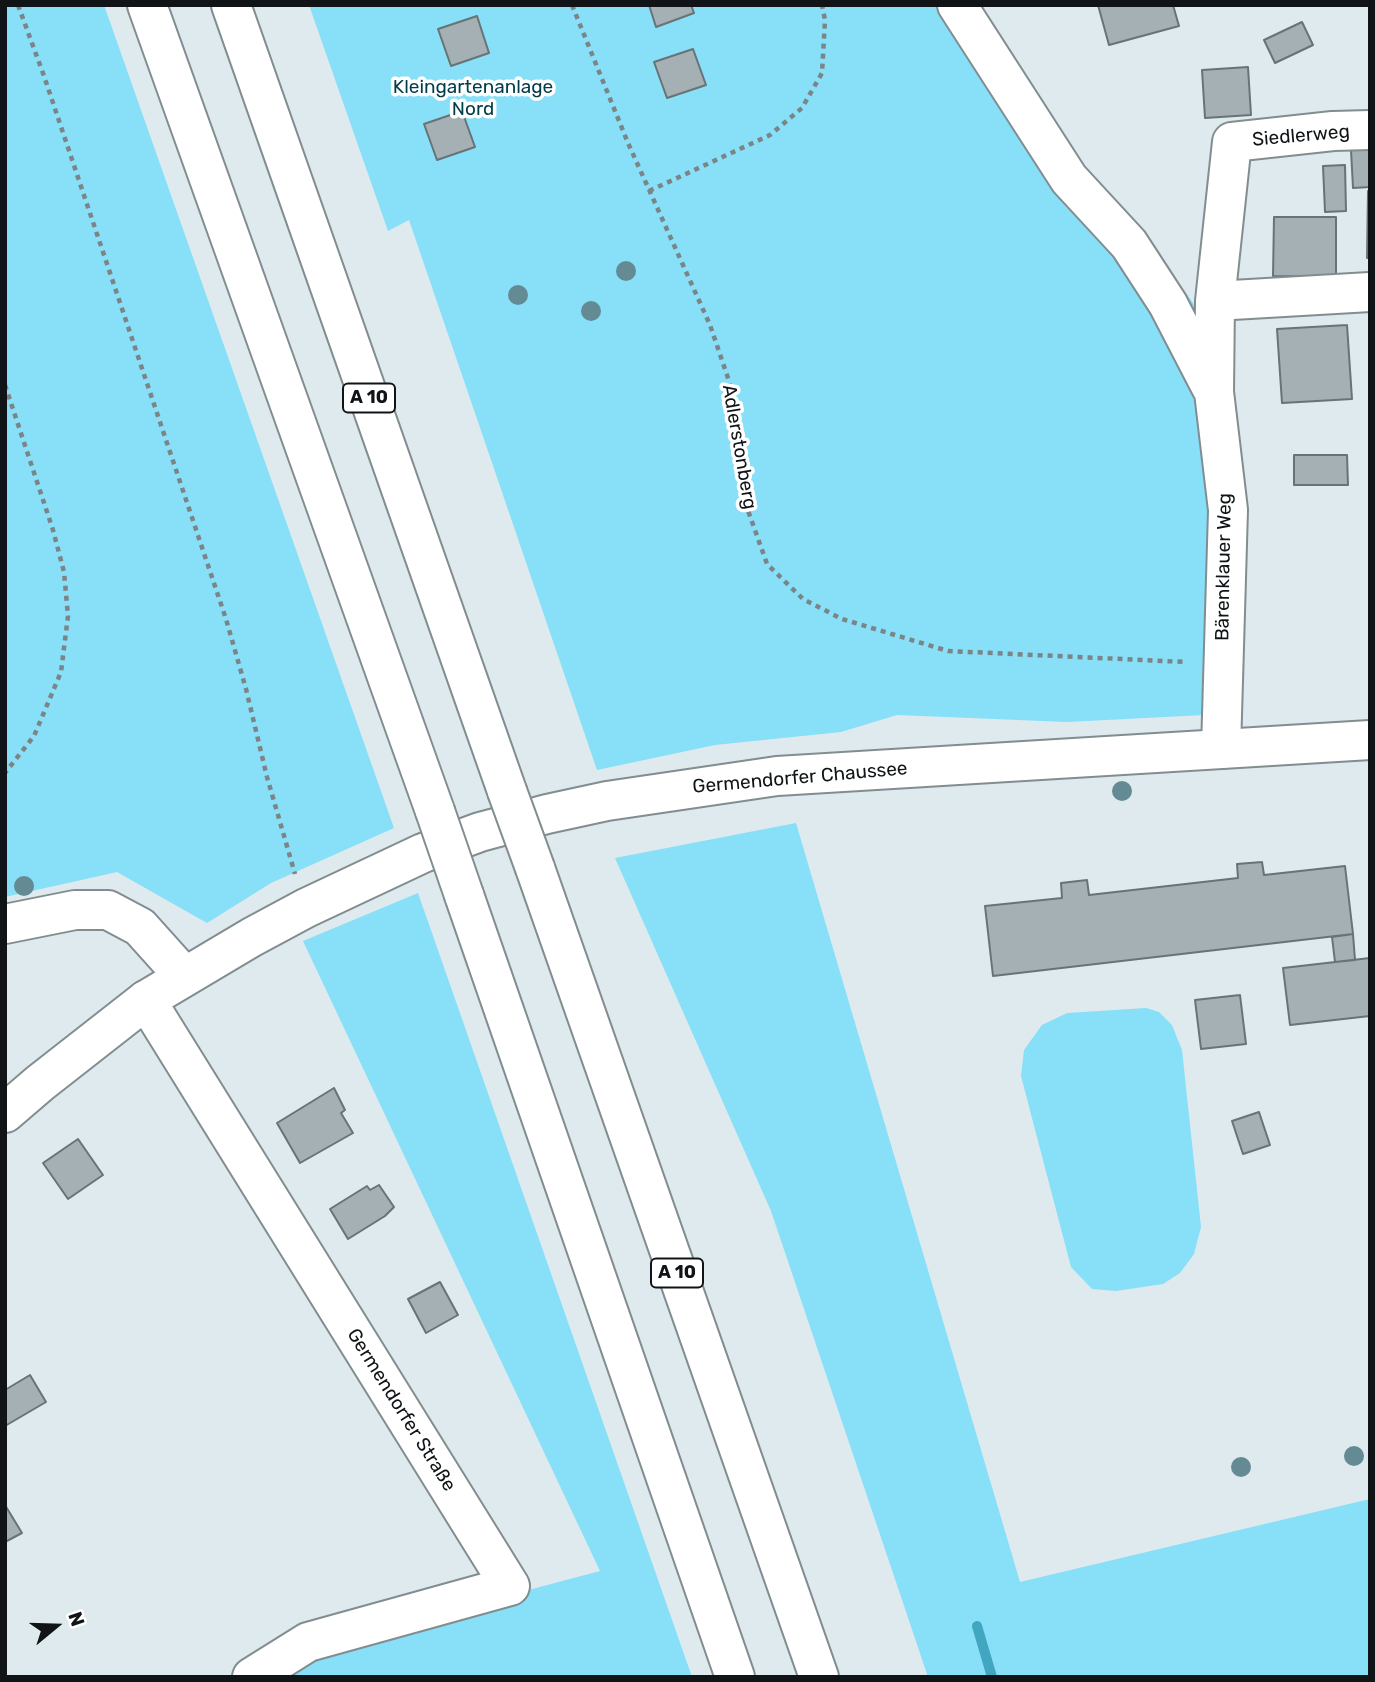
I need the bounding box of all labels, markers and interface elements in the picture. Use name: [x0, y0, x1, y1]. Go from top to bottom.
park label: Kleingartenanlage Nord: [393, 77, 553, 121]
street label: Siedlerweg: [1251, 120, 1351, 152]
street label: Adlerstonberg: [717, 383, 761, 511]
road number: A 10: [343, 384, 395, 412]
street label: Bärenklauer Weg: [1211, 493, 1237, 641]
street label: Germendorfer Chaussee: [692, 757, 908, 799]
road number: A 10: [651, 1258, 703, 1288]
street label: Germendorfer Straße: [342, 1324, 460, 1496]
north arrow: [21, 1591, 91, 1661]
text: N: [63, 1609, 89, 1629]

